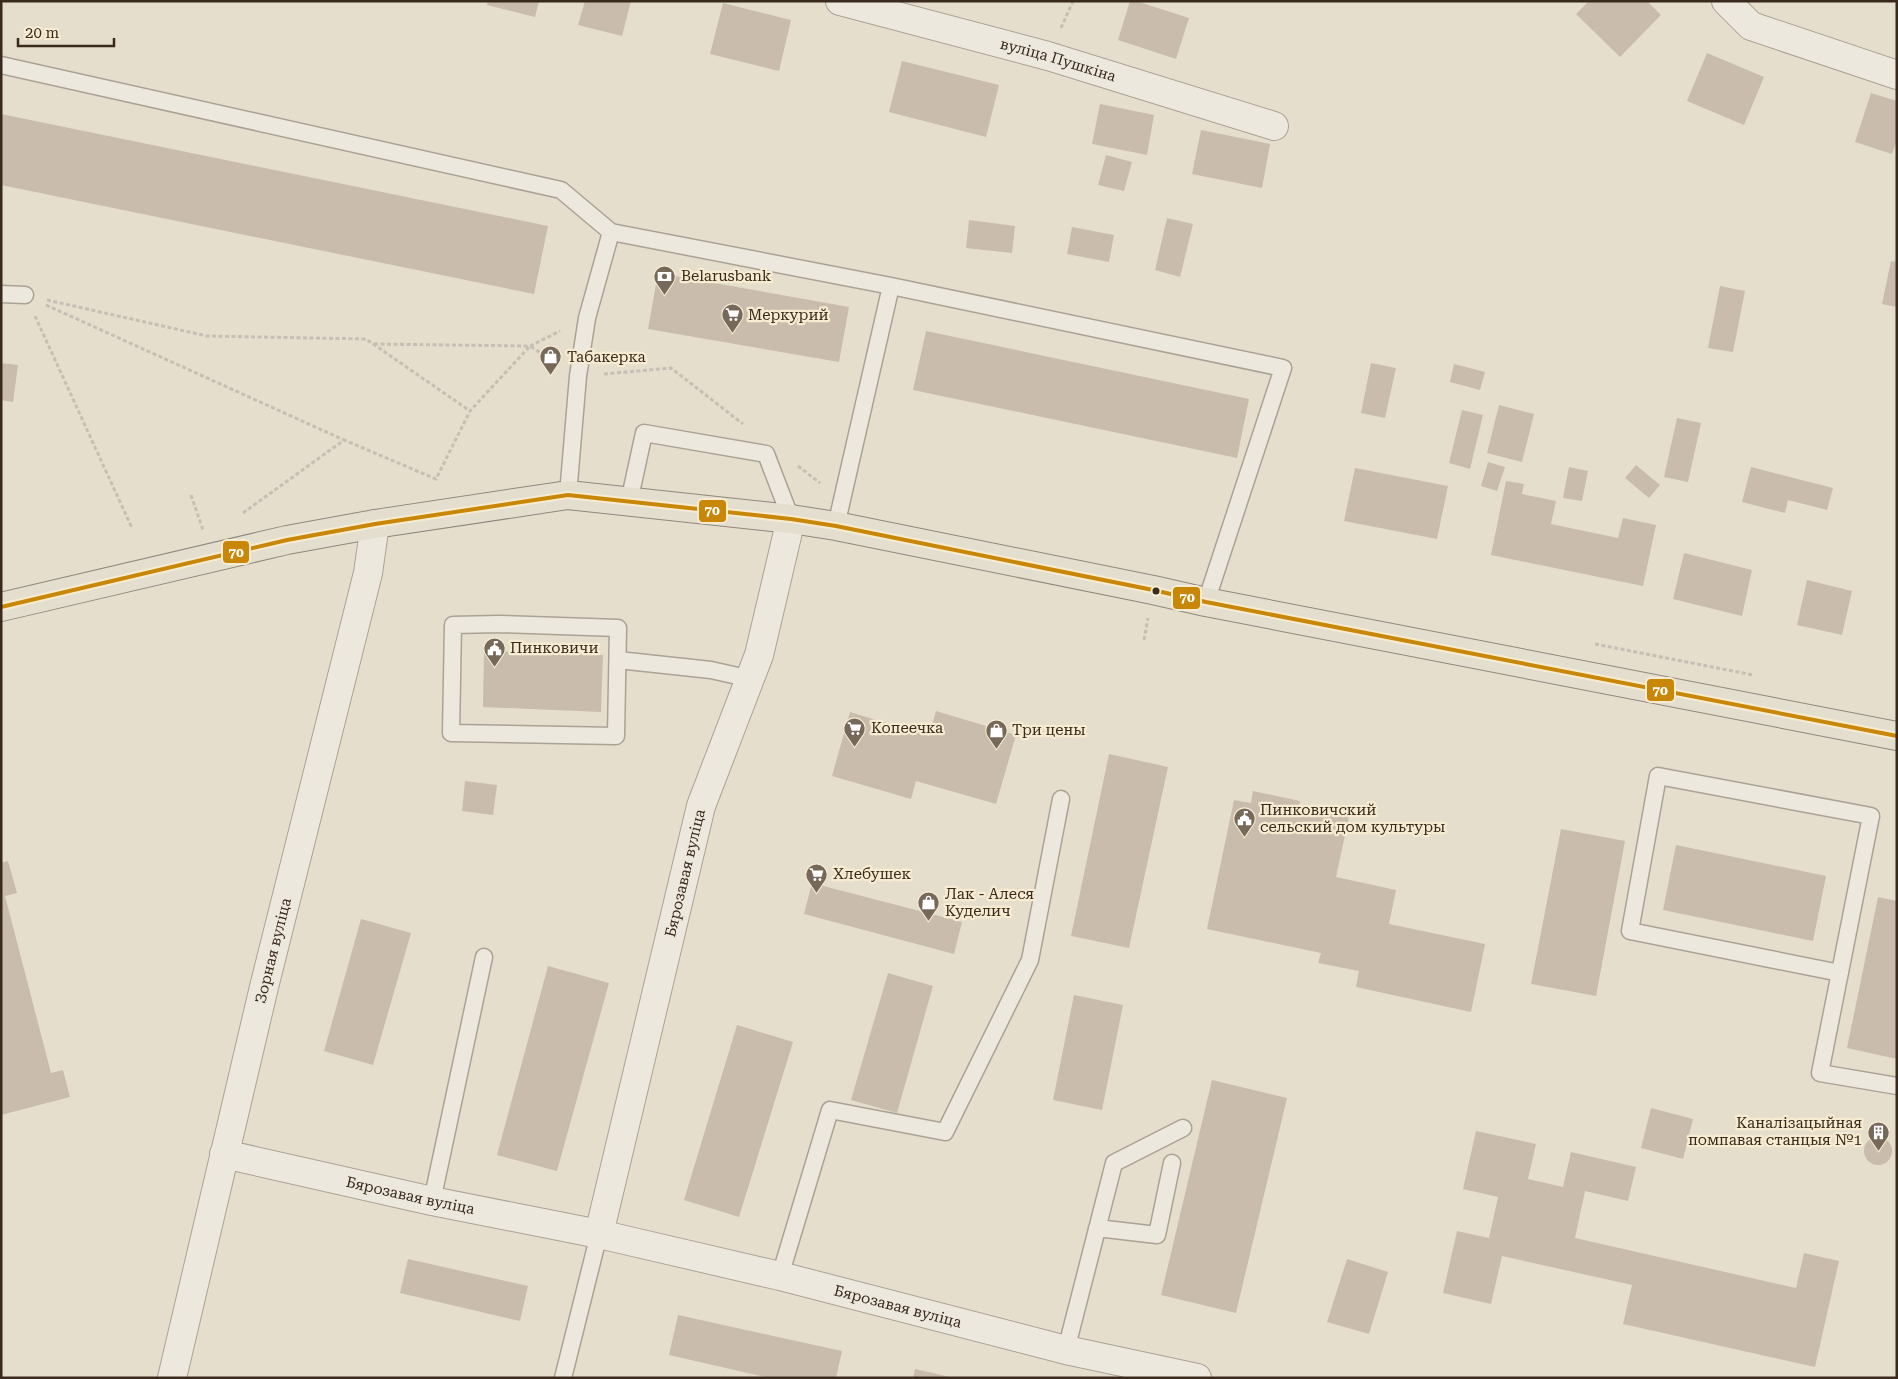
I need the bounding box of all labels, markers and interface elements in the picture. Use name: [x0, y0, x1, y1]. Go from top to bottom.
scale bar: [18, 15, 114, 47]
text: 20 m: [25, 24, 60, 42]
street label: вуліца Пушкіна: [998, 35, 1118, 86]
bank icon: Belarusbank: [653, 264, 677, 295]
place label: Belarusbank: [681, 267, 772, 285]
supermarket icon: Меркурий: [720, 303, 744, 334]
place label: Меркурий: [748, 306, 828, 324]
shop icon: Табакерка: [539, 345, 563, 376]
place label: Табакерка: [567, 348, 646, 366]
line badge: 70: [698, 499, 727, 523]
text: 70: [704, 502, 720, 518]
line badge: 70: [222, 540, 250, 564]
text: 70: [228, 544, 244, 560]
unlabelled marker: [1151, 586, 1161, 596]
line badge: 70: [1172, 586, 1201, 610]
text: 70: [1179, 589, 1195, 605]
public building icon: Пинковичи: [482, 636, 506, 667]
place label: Пинковичи: [510, 639, 598, 657]
line badge: 70: [1646, 678, 1675, 702]
text: 70: [1652, 682, 1668, 698]
supermarket icon: Копеечка: [843, 716, 867, 747]
shop icon: Три цены: [984, 718, 1008, 749]
place label: Копеечка: [871, 719, 943, 737]
place label: Три цены: [1012, 721, 1086, 739]
place label: Пинковичский сельский дом культуры: [1260, 801, 1445, 836]
street label: Бярозавая вуліца: [661, 807, 709, 939]
public building icon: Пинковичский сельский дом культуры: [1232, 807, 1256, 838]
supermarket icon: Хлебушек: [805, 862, 829, 893]
place label: Хлебушек: [833, 865, 912, 883]
place label: Лак - Алеся Куделич: [945, 885, 1034, 920]
shop icon: Лак - Алеся Куделич: [917, 891, 941, 922]
street label: Зорная вуліца: [251, 896, 295, 1006]
place label: Каналізацыйная помпавая станцыя №1: [1688, 1114, 1862, 1149]
building icon: Каналізацыйная помпавая станцыя №1: [1866, 1120, 1890, 1151]
street label: Бярозавая вуліца: [344, 1173, 476, 1218]
street label: Бярозавая вуліца: [832, 1281, 964, 1332]

